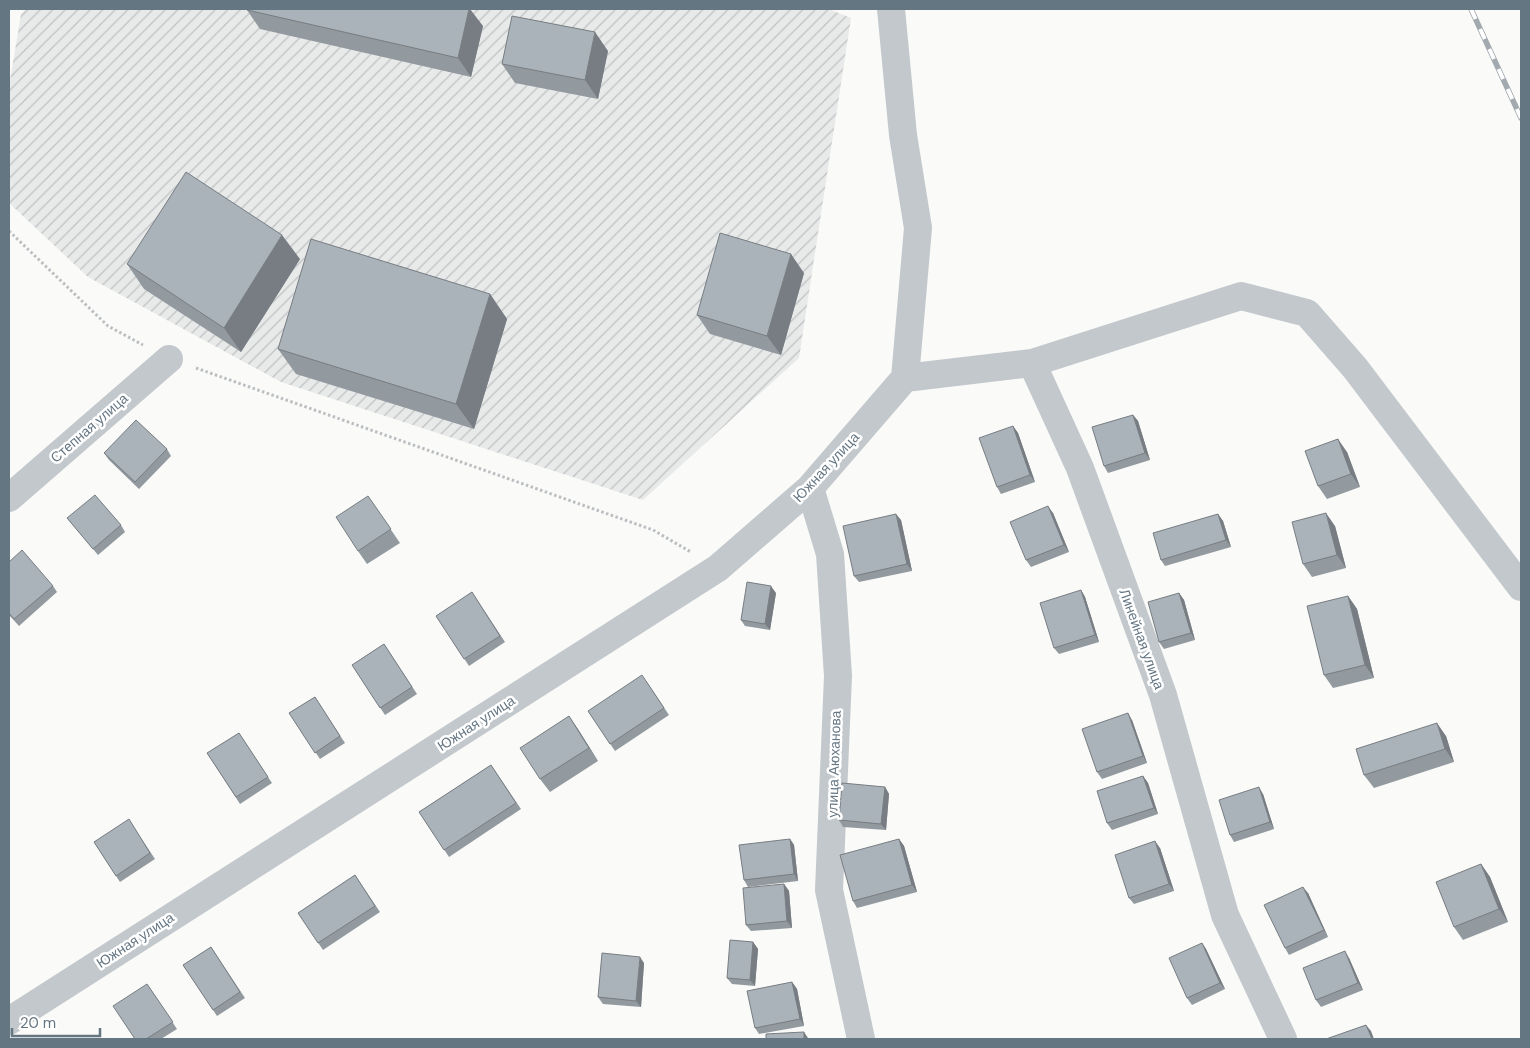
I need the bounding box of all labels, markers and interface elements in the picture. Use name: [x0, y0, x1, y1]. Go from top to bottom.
street label: Степная улица: [46, 389, 132, 467]
street label: Южная улица: [789, 428, 863, 506]
street label: Линейная улица: [1115, 586, 1169, 692]
street label: Южная улица: [434, 691, 518, 755]
street label: улица Аюханова: [823, 710, 845, 818]
street label: Южная улица: [93, 908, 177, 972]
scale bar: [12, 1006, 100, 1038]
text: 20 m: [20, 1013, 56, 1033]

